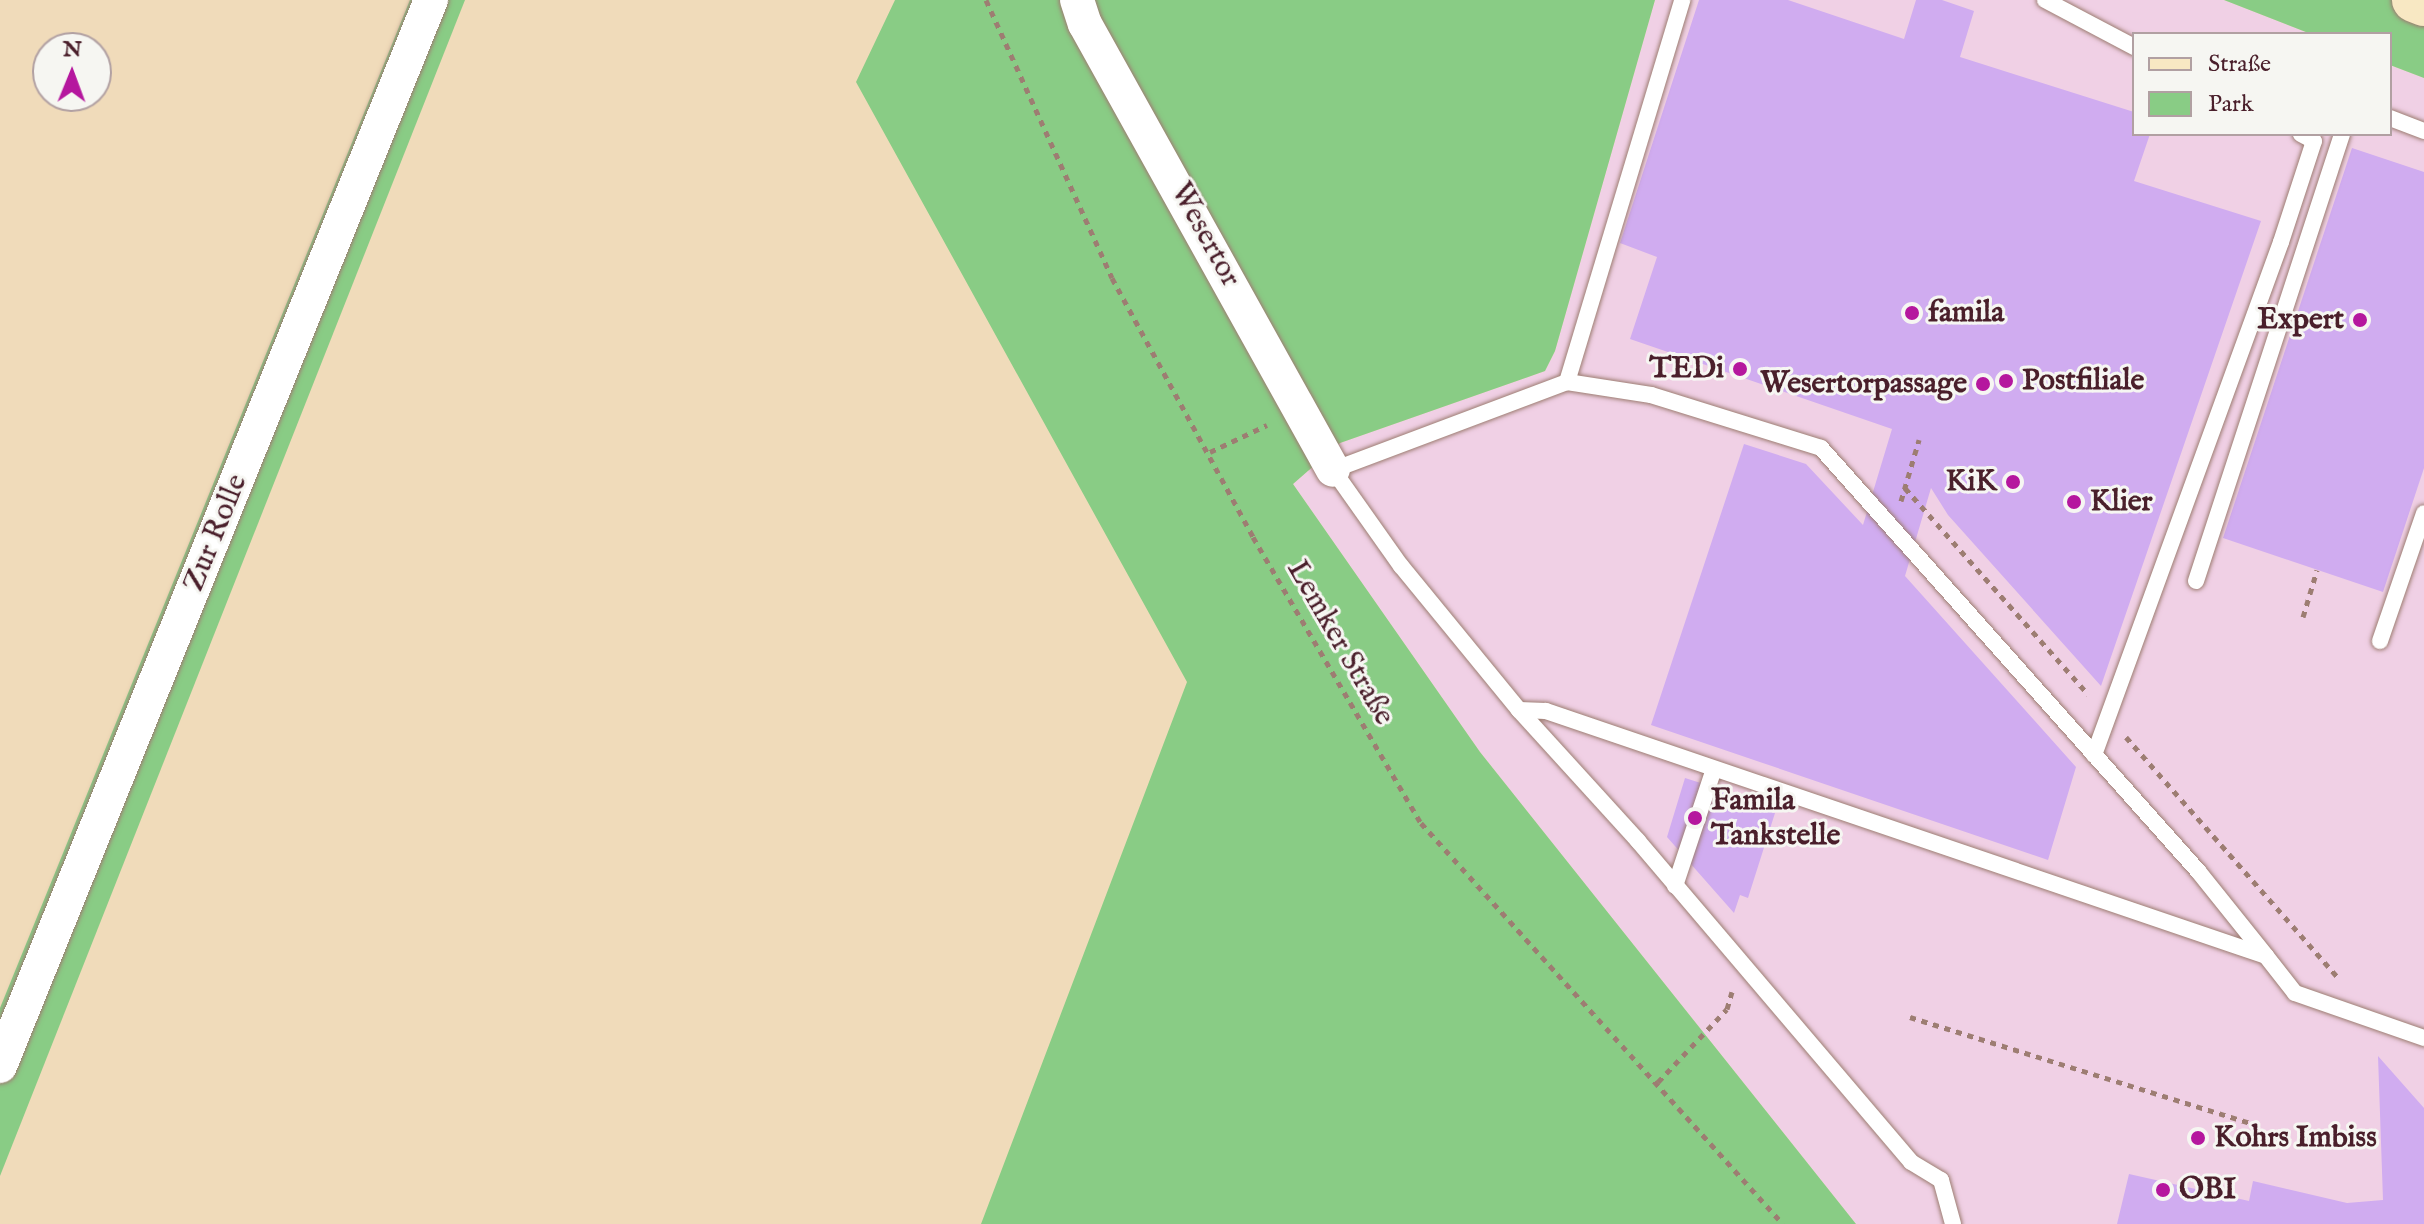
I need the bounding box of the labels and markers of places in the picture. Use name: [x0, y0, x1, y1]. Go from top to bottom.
place label: famila: [1928, 295, 2004, 331]
place label: Expert: [2257, 302, 2344, 338]
marker: famila: [1903, 304, 1921, 322]
marker: Expert: [2351, 311, 2369, 329]
place label: TEDi: [1649, 351, 1724, 387]
marker: TEDi: [1731, 360, 1749, 378]
place label: Postfiliale: [2022, 363, 2144, 399]
place label: Wesertorpassage: [1760, 366, 1967, 402]
marker: Postfiliale: [1997, 372, 2015, 390]
marker: Wesertorpassage: [1974, 375, 1992, 393]
place label: KiK: [1946, 464, 1997, 500]
marker: KiK: [2004, 473, 2022, 491]
place label: Klier: [2090, 484, 2153, 520]
marker: Klier: [2065, 493, 2083, 511]
place label: Famila Tankstelle: [1711, 783, 1840, 854]
marker: Famila Tankstelle: [1686, 809, 1704, 827]
place label: Kohrs Imbiss: [2214, 1120, 2377, 1156]
marker: Kohrs Imbiss: [2189, 1129, 2207, 1147]
place label: OBI: [2179, 1172, 2236, 1208]
marker: OBI: [2154, 1181, 2172, 1199]

